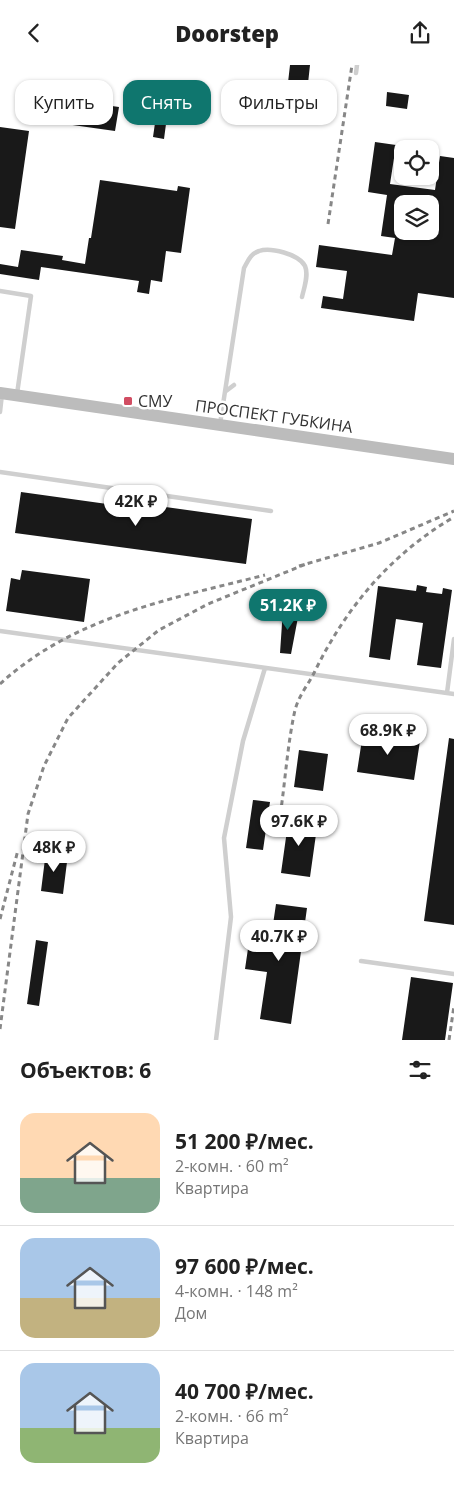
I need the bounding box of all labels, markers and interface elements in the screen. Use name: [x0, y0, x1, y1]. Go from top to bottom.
text: Doorstep: [175, 18, 279, 48]
icon: back: [20, 19, 48, 47]
icon: share: [406, 19, 434, 47]
chip: Купить: [15, 80, 113, 125]
chip: Снять: [123, 80, 211, 125]
chip: Фильтры: [221, 80, 337, 125]
map controls: [394, 140, 439, 240]
button: locate: [394, 140, 439, 185]
button: layers: [394, 195, 439, 240]
place label: СМУ: [138, 390, 172, 412]
street label: ПРОСПЕКТ ГУБКИНА: [194, 394, 355, 438]
marker: СМУ: [122, 395, 134, 407]
pin: 42K ₽: [101, 485, 171, 527]
text: 42K ₽: [115, 490, 157, 512]
pin: 51.2K ₽: [242, 589, 334, 631]
text: 51.2K ₽: [260, 594, 316, 616]
pin: 68.9K ₽: [342, 713, 434, 756]
text: 68.9K ₽: [360, 719, 416, 741]
pin: 97.6K ₽: [253, 805, 345, 847]
text: 97.6K ₽: [271, 810, 327, 832]
pin: 48K ₽: [19, 831, 89, 873]
text: 48K ₽: [33, 836, 75, 858]
pin: 40.7K ₽: [233, 919, 325, 962]
text: 40.7K ₽: [251, 925, 307, 947]
text: Объектов: 6: [20, 1056, 151, 1084]
icon: filters: [406, 1056, 434, 1084]
text: 51 200 ₽/мес.: [175, 1127, 314, 1155]
icon: home: [60, 1133, 120, 1193]
text: 2-комн. · 60 m²: [175, 1155, 289, 1177]
text: Квартира: [175, 1177, 249, 1199]
text: 97 600 ₽/мес.: [175, 1252, 314, 1280]
icon: home: [60, 1258, 120, 1318]
text: 4-комн. · 148 m²: [175, 1280, 298, 1302]
text: Дом: [175, 1302, 207, 1324]
text: 40 700 ₽/мес.: [175, 1377, 314, 1405]
icon: home: [60, 1383, 120, 1443]
text: 2-комн. · 66 m²: [175, 1405, 289, 1427]
text: Квартира: [175, 1427, 249, 1449]

